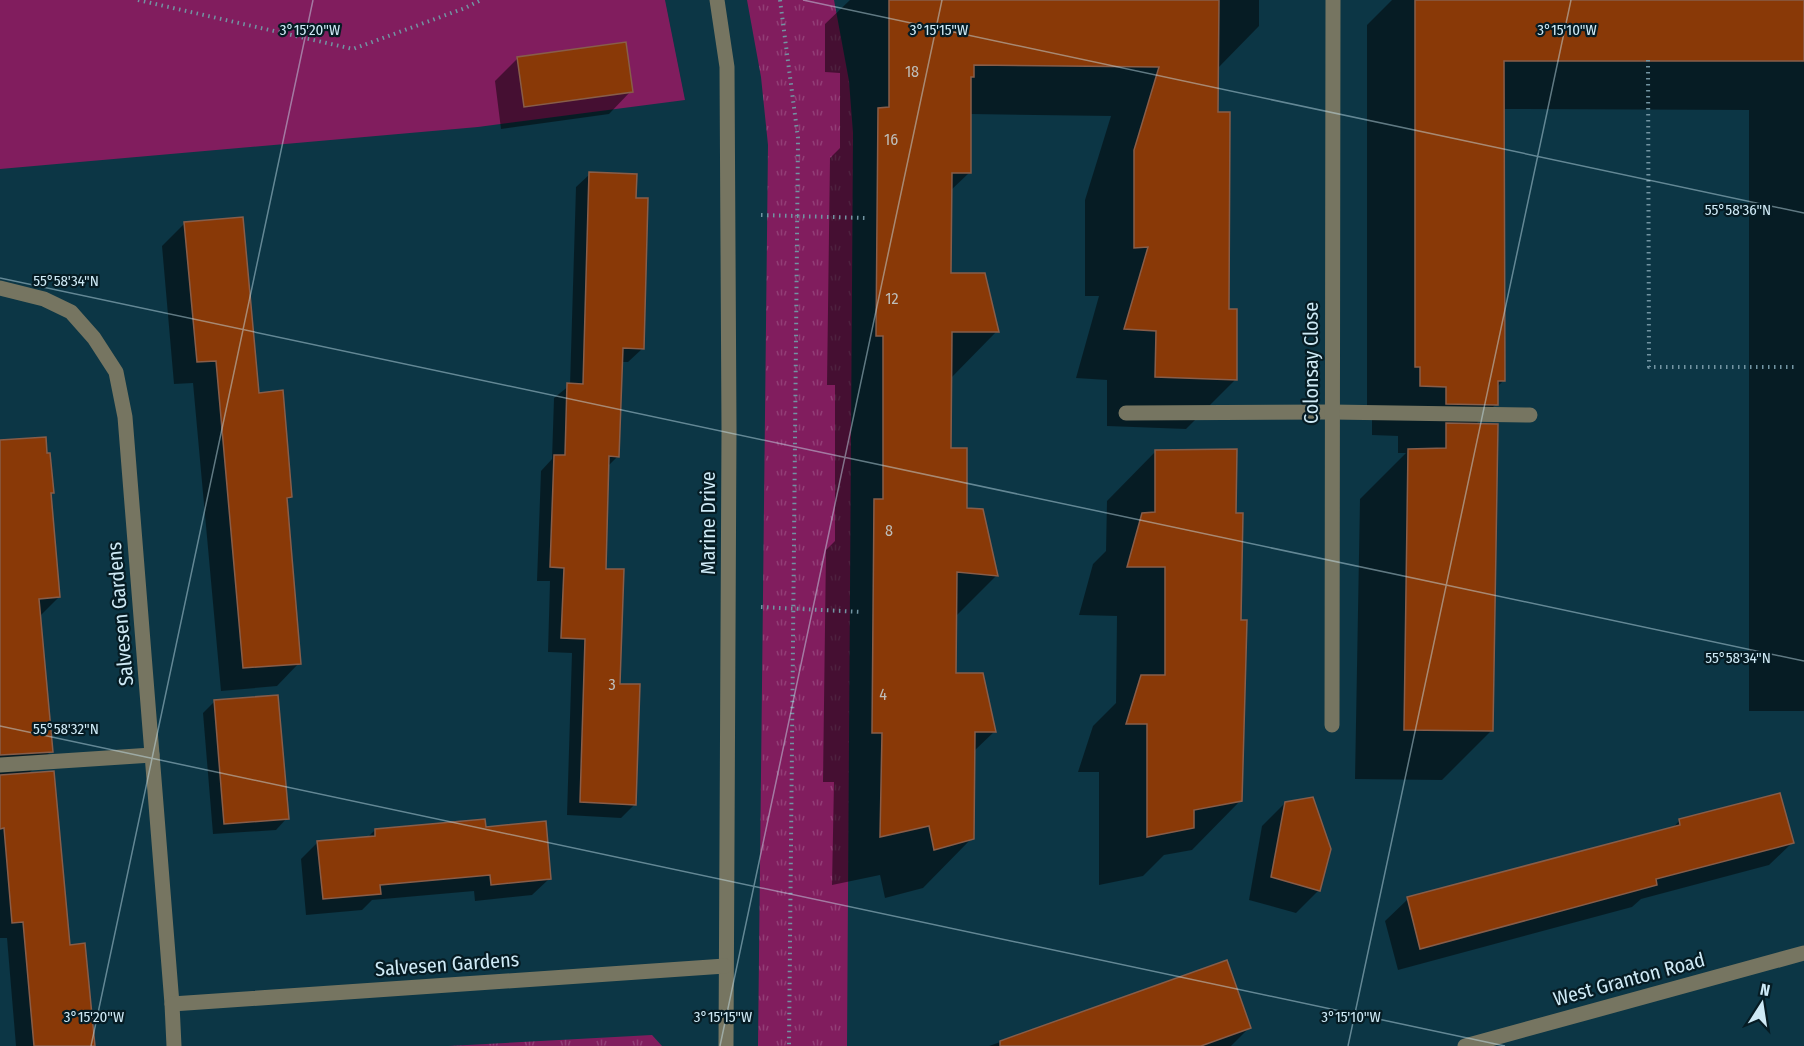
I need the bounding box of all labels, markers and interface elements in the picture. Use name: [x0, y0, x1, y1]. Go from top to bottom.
text: 3°15'20"W: [280, 21, 340, 39]
text: 3°15'15"W: [910, 21, 968, 39]
text: 3°15'10"W: [1537, 21, 1597, 39]
house number: 18: [905, 62, 919, 81]
house number: 16: [884, 130, 898, 149]
text: 55°58'36"N: [1705, 201, 1771, 219]
text: 55°58'34"N: [33, 272, 99, 290]
house number: 12: [885, 289, 899, 308]
street label: Colonsay Close: [1299, 302, 1323, 424]
street label: Marine Drive: [696, 471, 720, 575]
house number: 8: [885, 521, 893, 540]
street label: Salvesen Gardens: [102, 541, 138, 687]
text: 55°58'34"N: [1705, 649, 1771, 667]
house number: 3: [608, 675, 616, 694]
house number: 4: [879, 685, 887, 704]
text: 55°58'32"N: [33, 720, 99, 738]
street label: Salvesen Gardens: [374, 947, 520, 981]
street label: West Granton Road: [1551, 947, 1707, 1011]
north arrow: [1732, 974, 1792, 1034]
text: N: [1758, 980, 1772, 1000]
text: 3°15'20"W: [64, 1008, 124, 1026]
text: 3°15'15"W: [694, 1008, 752, 1026]
text: 3°15'10"W: [1321, 1008, 1381, 1026]

